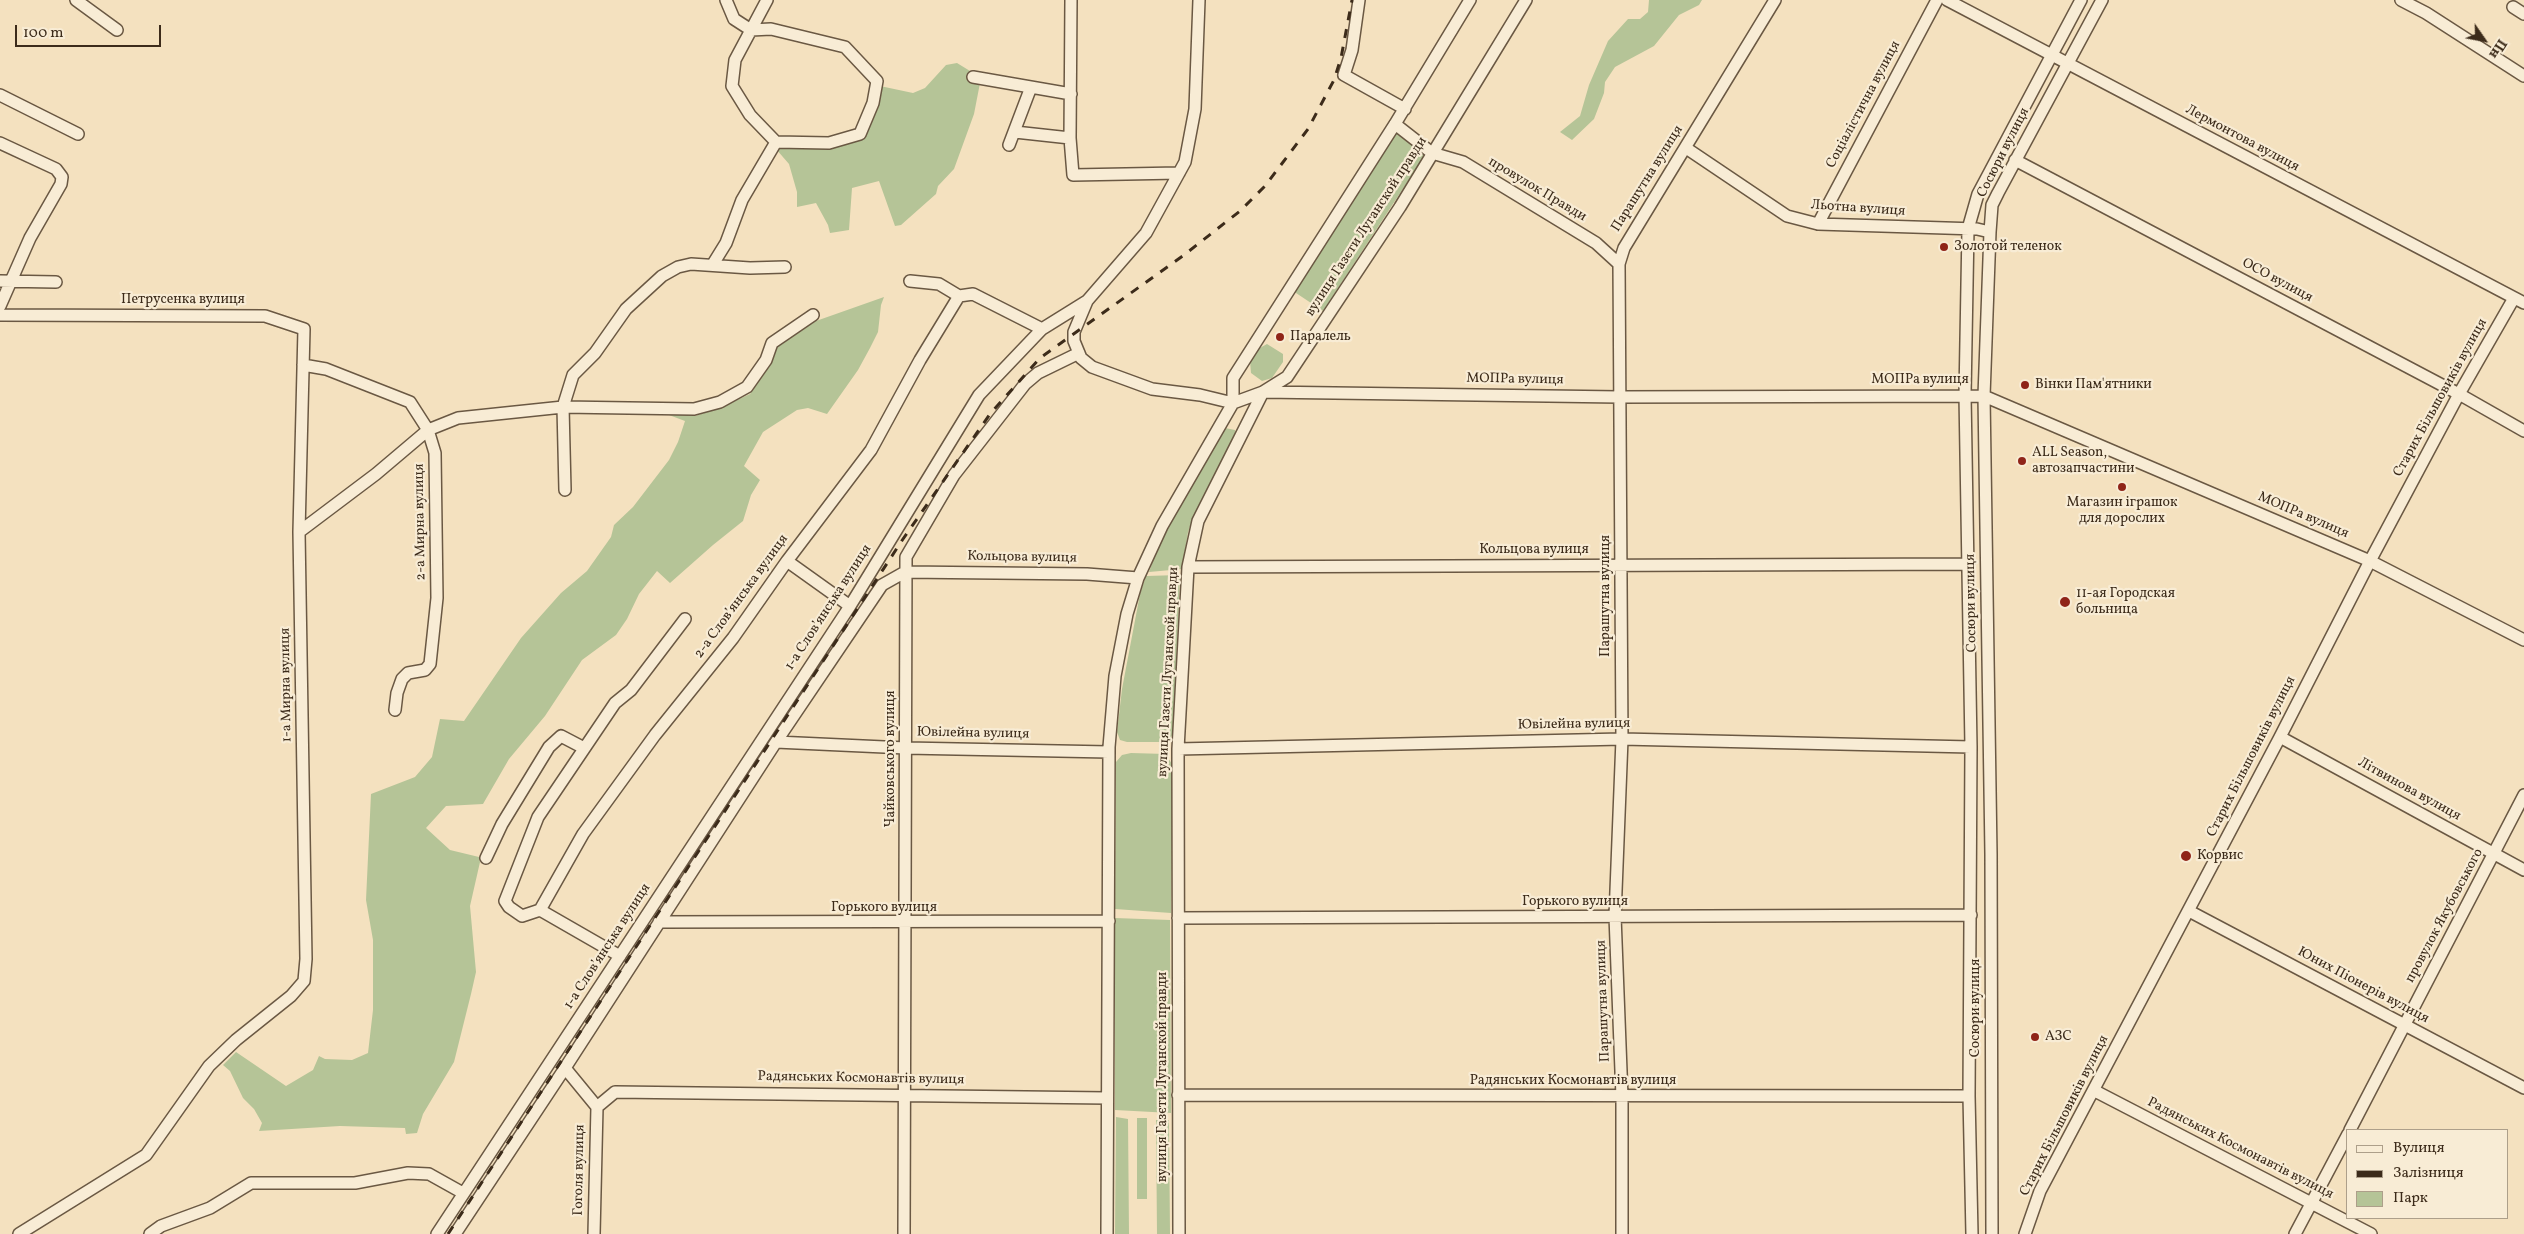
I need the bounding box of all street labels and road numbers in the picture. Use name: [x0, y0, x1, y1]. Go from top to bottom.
street label: Соціалістична вулиця: [1823, 38, 1905, 172]
street label: Лермонтова вулиця: [2182, 102, 2302, 176]
street label: Сосюри вулиця: [1974, 105, 2034, 201]
street label: Парашутна вулиця: [1608, 123, 1688, 235]
street label: вулиця Газєти Луганской правди: [1303, 134, 1431, 320]
street label: провулок Правди: [1485, 154, 1589, 226]
street label: Льотна вулиця: [1810, 197, 1906, 221]
street label: ОСО вулиця: [2239, 255, 2315, 307]
street label: Петрусенка вулиця: [121, 292, 245, 308]
street label: Старих Більшовиків вулиця: [2390, 316, 2492, 480]
street label: МОПРа вулиця: [1466, 371, 1564, 389]
street label: МОПРа вулиця: [1871, 372, 1969, 388]
street label: 2-а Мирна вулиця: [412, 463, 430, 581]
street label: МОПРа вулиця: [2255, 489, 2351, 543]
street label: 2-а Слов’янська вулиця: [691, 532, 793, 662]
street label: Парашутна вулиця: [1598, 535, 1614, 657]
street label: 1-а Слов’янська вулиця: [782, 542, 876, 674]
street label: Кольцова вулиця: [1479, 542, 1589, 558]
street label: Кольцова вулиця: [967, 549, 1077, 567]
street label: Сосюри вулиця: [1963, 554, 1981, 652]
street label: вулиця Газєти Луганской правди: [1155, 566, 1183, 778]
street label: 1-а Мирна вулиця: [278, 628, 296, 742]
street label: Старих Більшовиків вулиця: [2204, 674, 2300, 840]
street label: Чайковського вулиця: [883, 691, 899, 827]
street label: Ювілейна вулиця: [1518, 716, 1630, 734]
street label: Ювілейна вулиця: [917, 725, 1029, 743]
street label: Літвинова вулиця: [2355, 755, 2463, 825]
street label: провулок Якубовського: [2402, 846, 2488, 986]
street label: 1-а Слов’янська вулиця: [561, 881, 655, 1013]
street label: Горького вулиця: [1522, 894, 1628, 910]
street label: Горького вулиця: [831, 900, 937, 916]
street label: Парашутна вулиця: [1593, 940, 1615, 1062]
street label: Юних Піонерів вулиця: [2294, 944, 2432, 1028]
street label: Сосюри вулиця: [1968, 959, 1984, 1057]
street label: вулиця Газєти Луганской правди: [1155, 972, 1171, 1182]
street label: Старих Більшовиків вулиця: [2017, 1033, 2113, 1199]
street label: Радянських Космонавтів вулиця: [758, 1069, 964, 1089]
street label: Радянських Космонавтів вулиця: [1470, 1073, 1676, 1089]
street label: Радянських Космонавтів вулиця: [2144, 1095, 2336, 1203]
street label: Гоголя вулиця: [571, 1124, 589, 1216]

